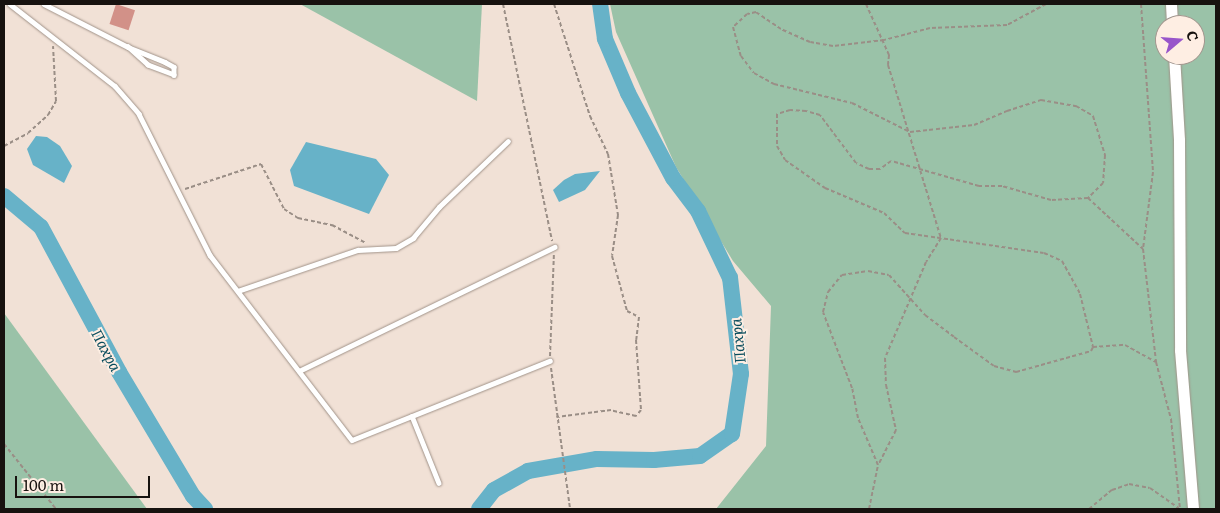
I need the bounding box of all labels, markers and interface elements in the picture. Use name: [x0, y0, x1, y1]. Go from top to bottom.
north arrow: [1155, 15, 1205, 65]
text: С: [1182, 28, 1204, 43]
water label: Пахра: [726, 318, 748, 364]
water label: Пахра: [88, 326, 126, 374]
scale bar: [18, 466, 152, 498]
text: 100 m: [23, 473, 64, 496]

